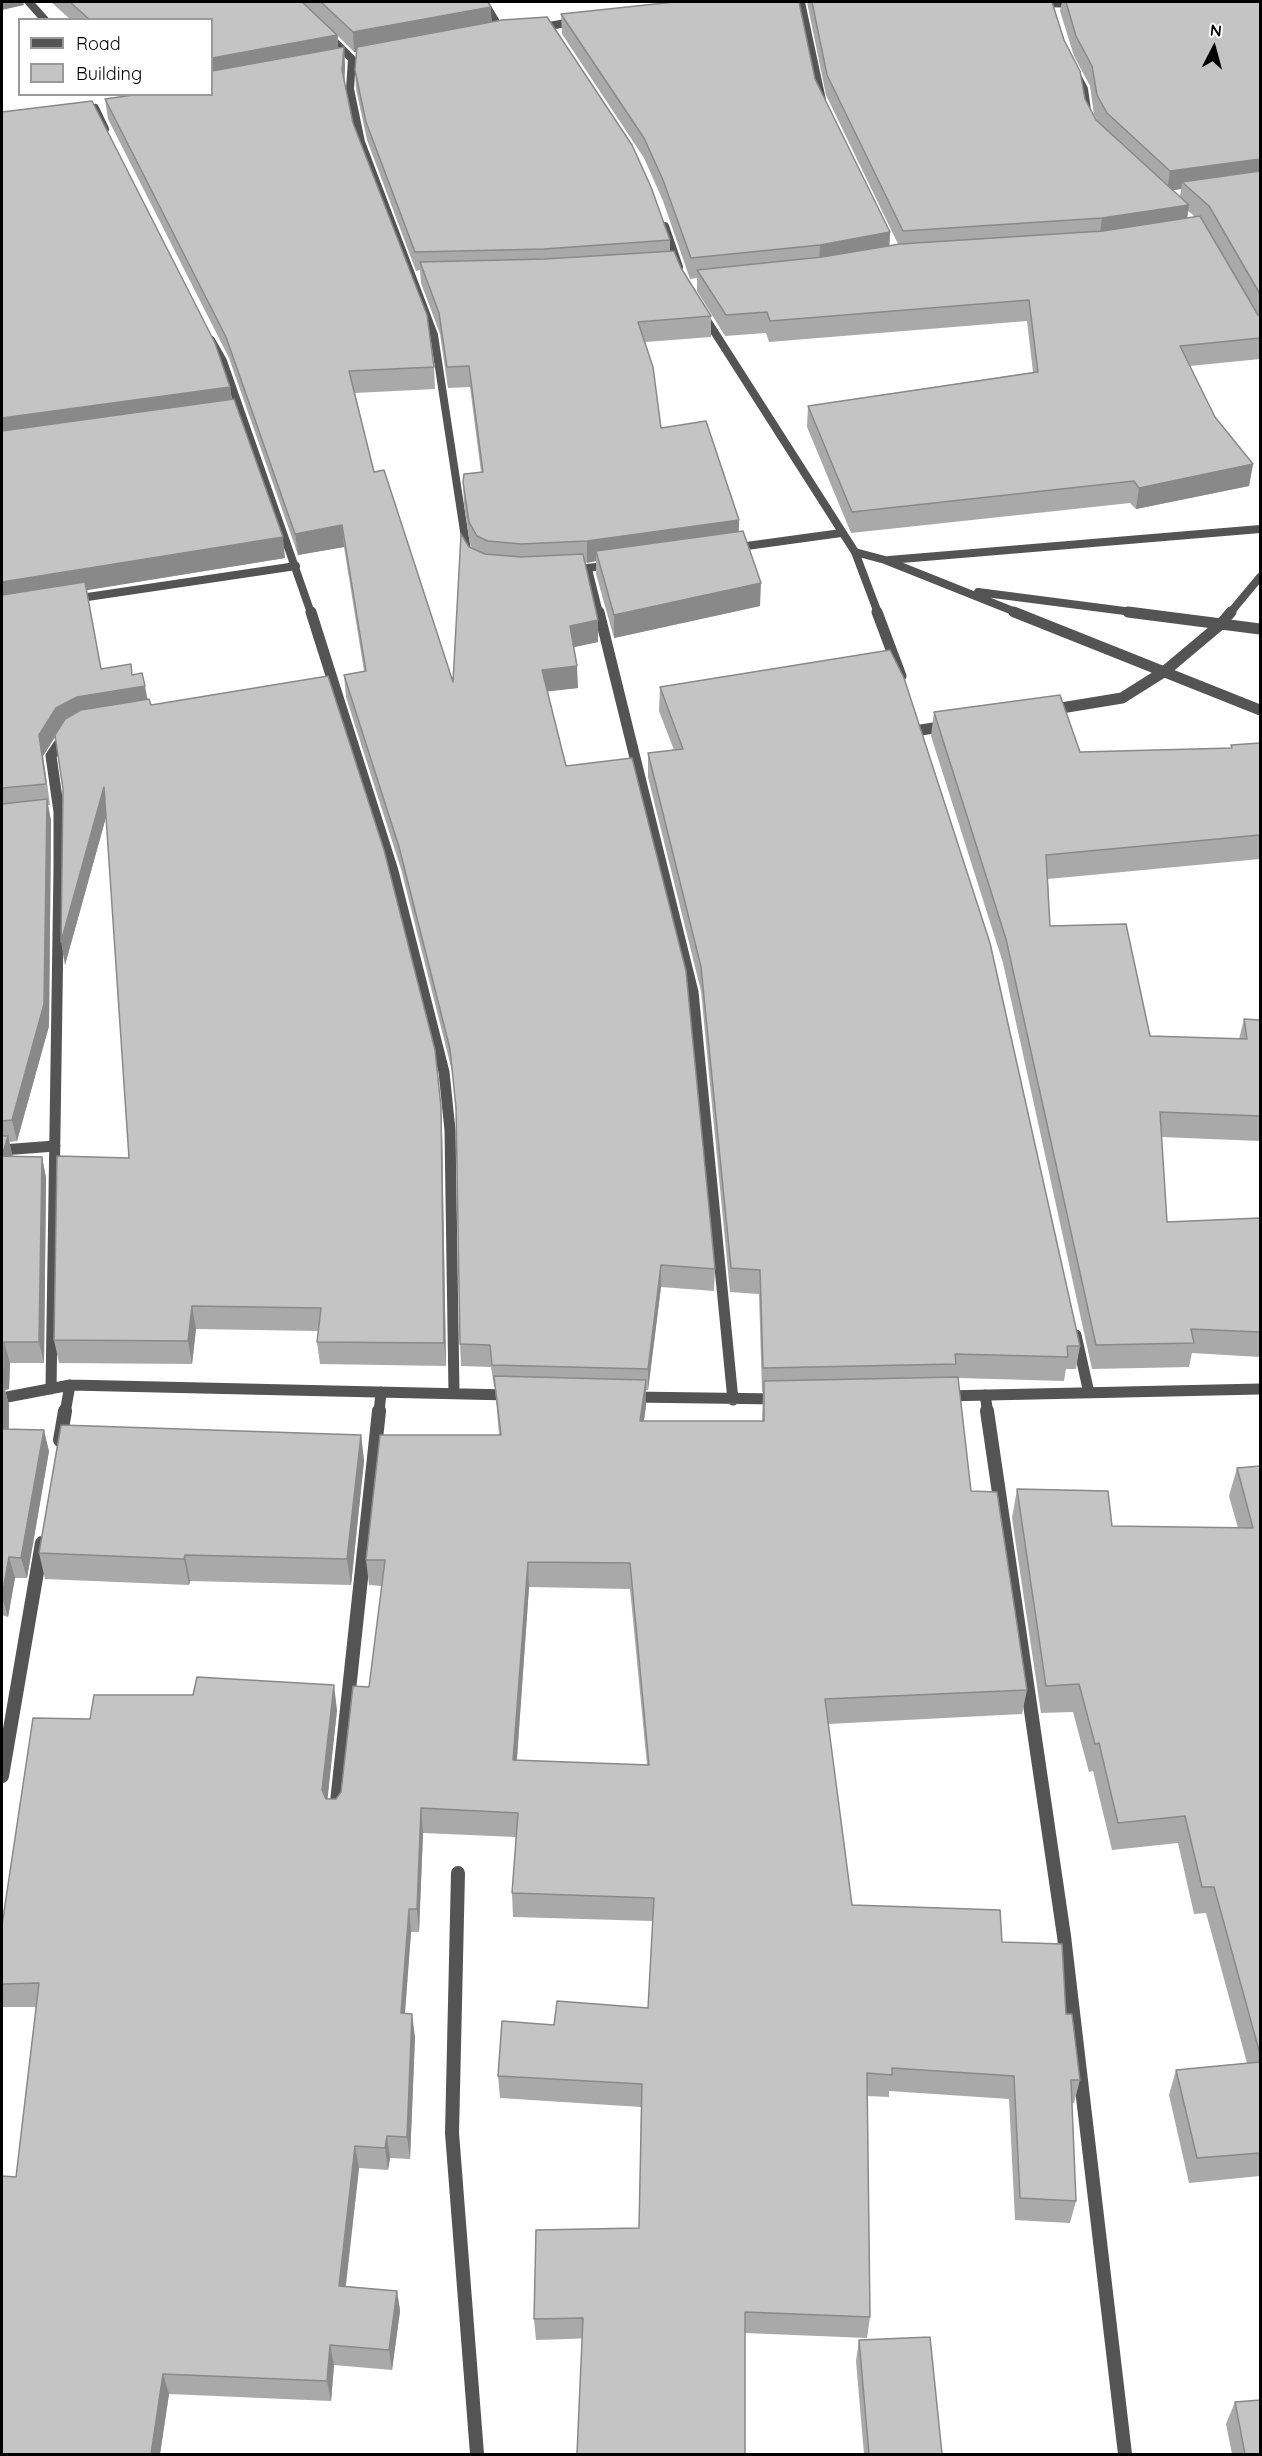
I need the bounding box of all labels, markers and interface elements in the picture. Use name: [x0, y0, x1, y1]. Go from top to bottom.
legend: [18, 18, 213, 96]
north arrow: [1184, 18, 1244, 78]
text: N: [1209, 20, 1223, 41]
text: Road: [76, 32, 121, 55]
text: Building: [76, 62, 142, 85]

